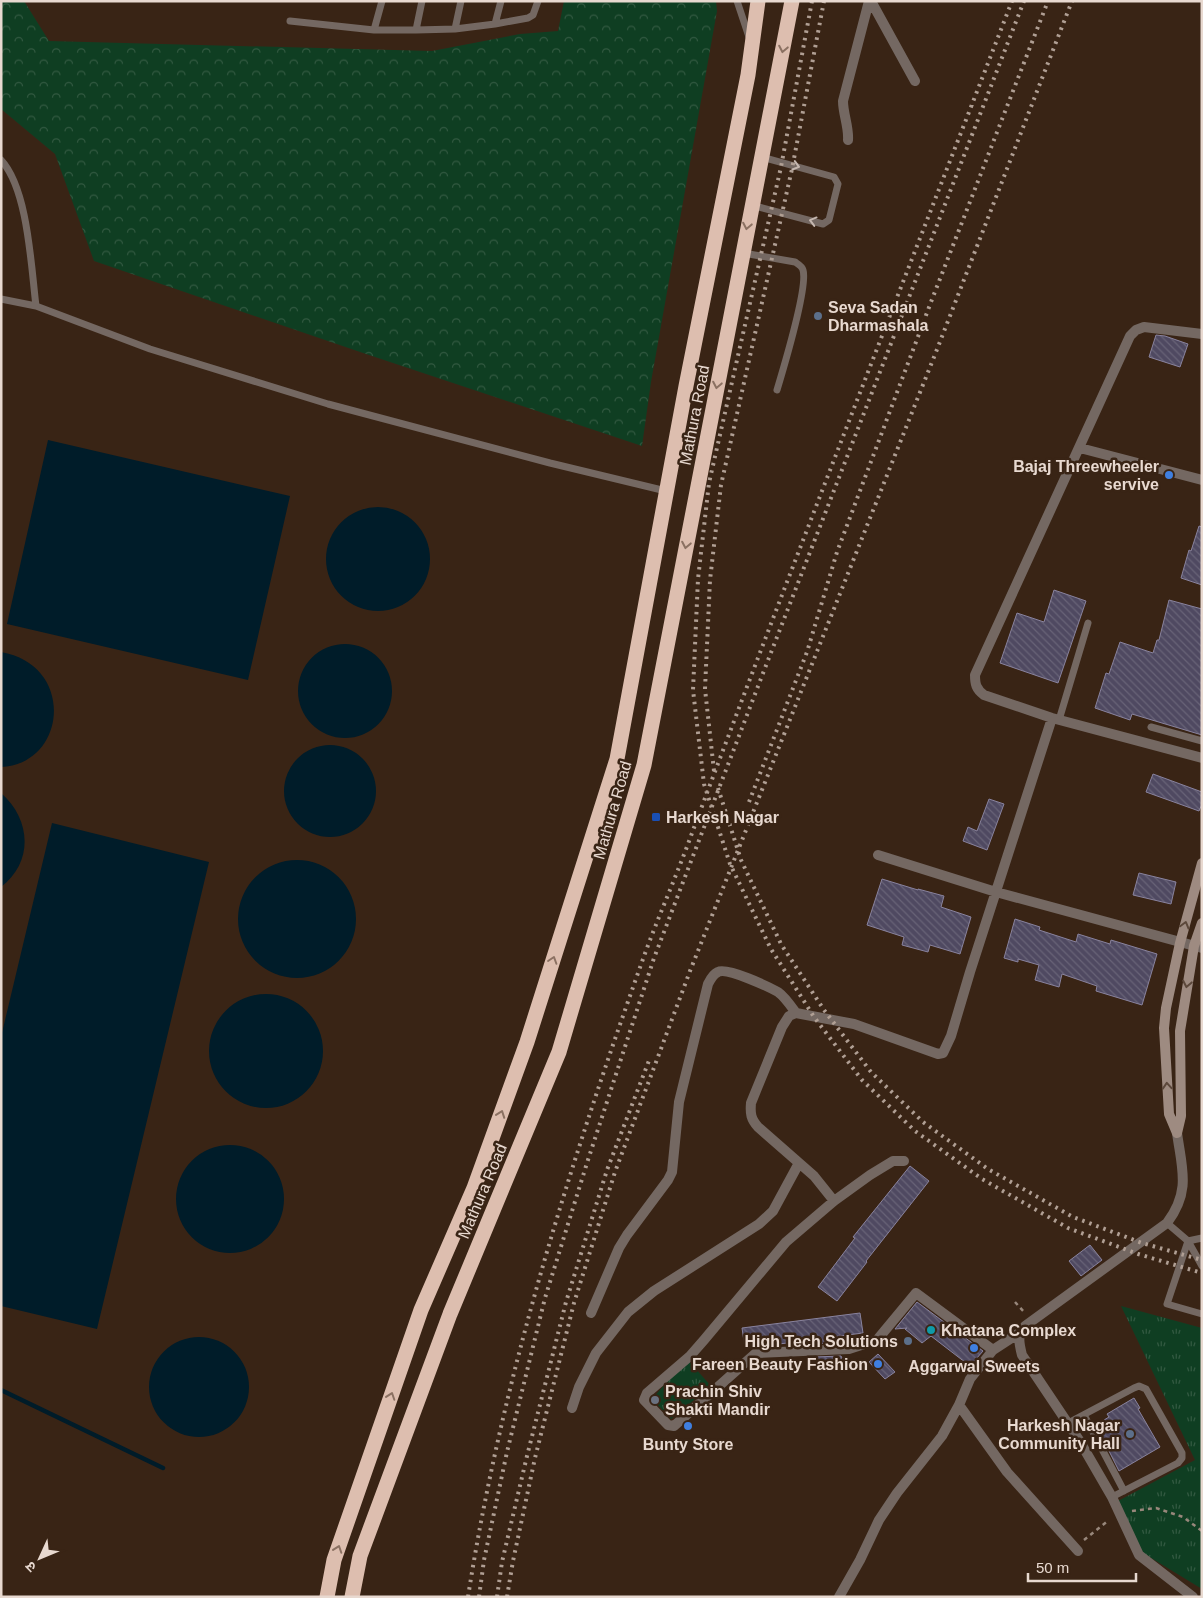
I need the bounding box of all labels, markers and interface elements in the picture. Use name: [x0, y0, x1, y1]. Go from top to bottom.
one-way arrow: [778, 45, 788, 53]
one-way arrow: [792, 161, 800, 171]
one-way arrow: [810, 217, 818, 227]
one-way arrow: [743, 221, 753, 230]
place label: Seva Sadan Dharmashala: [828, 299, 929, 334]
marker: Seva Sadan Dharmashala: [812, 310, 824, 322]
street label: Mathura Road: [676, 364, 713, 466]
one-way arrow: [713, 381, 723, 390]
place label: Bajaj Threewheeler servive: [1013, 458, 1159, 493]
marker: Bajaj Threewheeler servive: [1163, 469, 1175, 481]
one-way arrow: [682, 540, 692, 549]
street label: Mathura Road: [590, 759, 635, 861]
place label: Harkesh Nagar: [666, 809, 779, 826]
marker: Harkesh Nagar: [650, 811, 662, 823]
one-way arrow: [1179, 922, 1189, 930]
one-way arrow: [547, 957, 557, 965]
one-way arrow: [1183, 980, 1193, 989]
one-way arrow: [1162, 1081, 1173, 1089]
one-way arrow: [495, 1110, 505, 1119]
street label: Mathura Road: [455, 1141, 510, 1241]
place label: Khatana Complex: [941, 1322, 1076, 1339]
marker: Khatana Complex: [925, 1324, 937, 1336]
place label: High Tech Solutions: [745, 1333, 898, 1350]
marker: High Tech Solutions: [902, 1335, 914, 1347]
marker: Aggarwal Sweets: [968, 1342, 980, 1354]
place label: Fareen Beauty Fashion: [692, 1356, 868, 1373]
marker: Fareen Beauty Fashion: [872, 1358, 884, 1370]
place label: Aggarwal Sweets: [908, 1358, 1040, 1375]
place label: Prachin Shiv Shakti Mandir: [665, 1383, 770, 1418]
one-way arrow: [385, 1392, 395, 1401]
marker: Prachin Shiv Shakti Mandir: [649, 1394, 661, 1406]
place label: Harkesh Nagar Community Hall: [998, 1417, 1120, 1452]
marker: Bunty Store: [682, 1420, 694, 1432]
marker: Harkesh Nagar Community Hall: [1124, 1428, 1136, 1440]
place label: Bunty Store: [643, 1436, 733, 1453]
north arrow: [15, 1533, 65, 1583]
one-way arrow: [332, 1546, 342, 1554]
scale bar: [1028, 1550, 1136, 1582]
text: उ: [21, 1558, 39, 1576]
text: 50 m: [1036, 1559, 1069, 1576]

